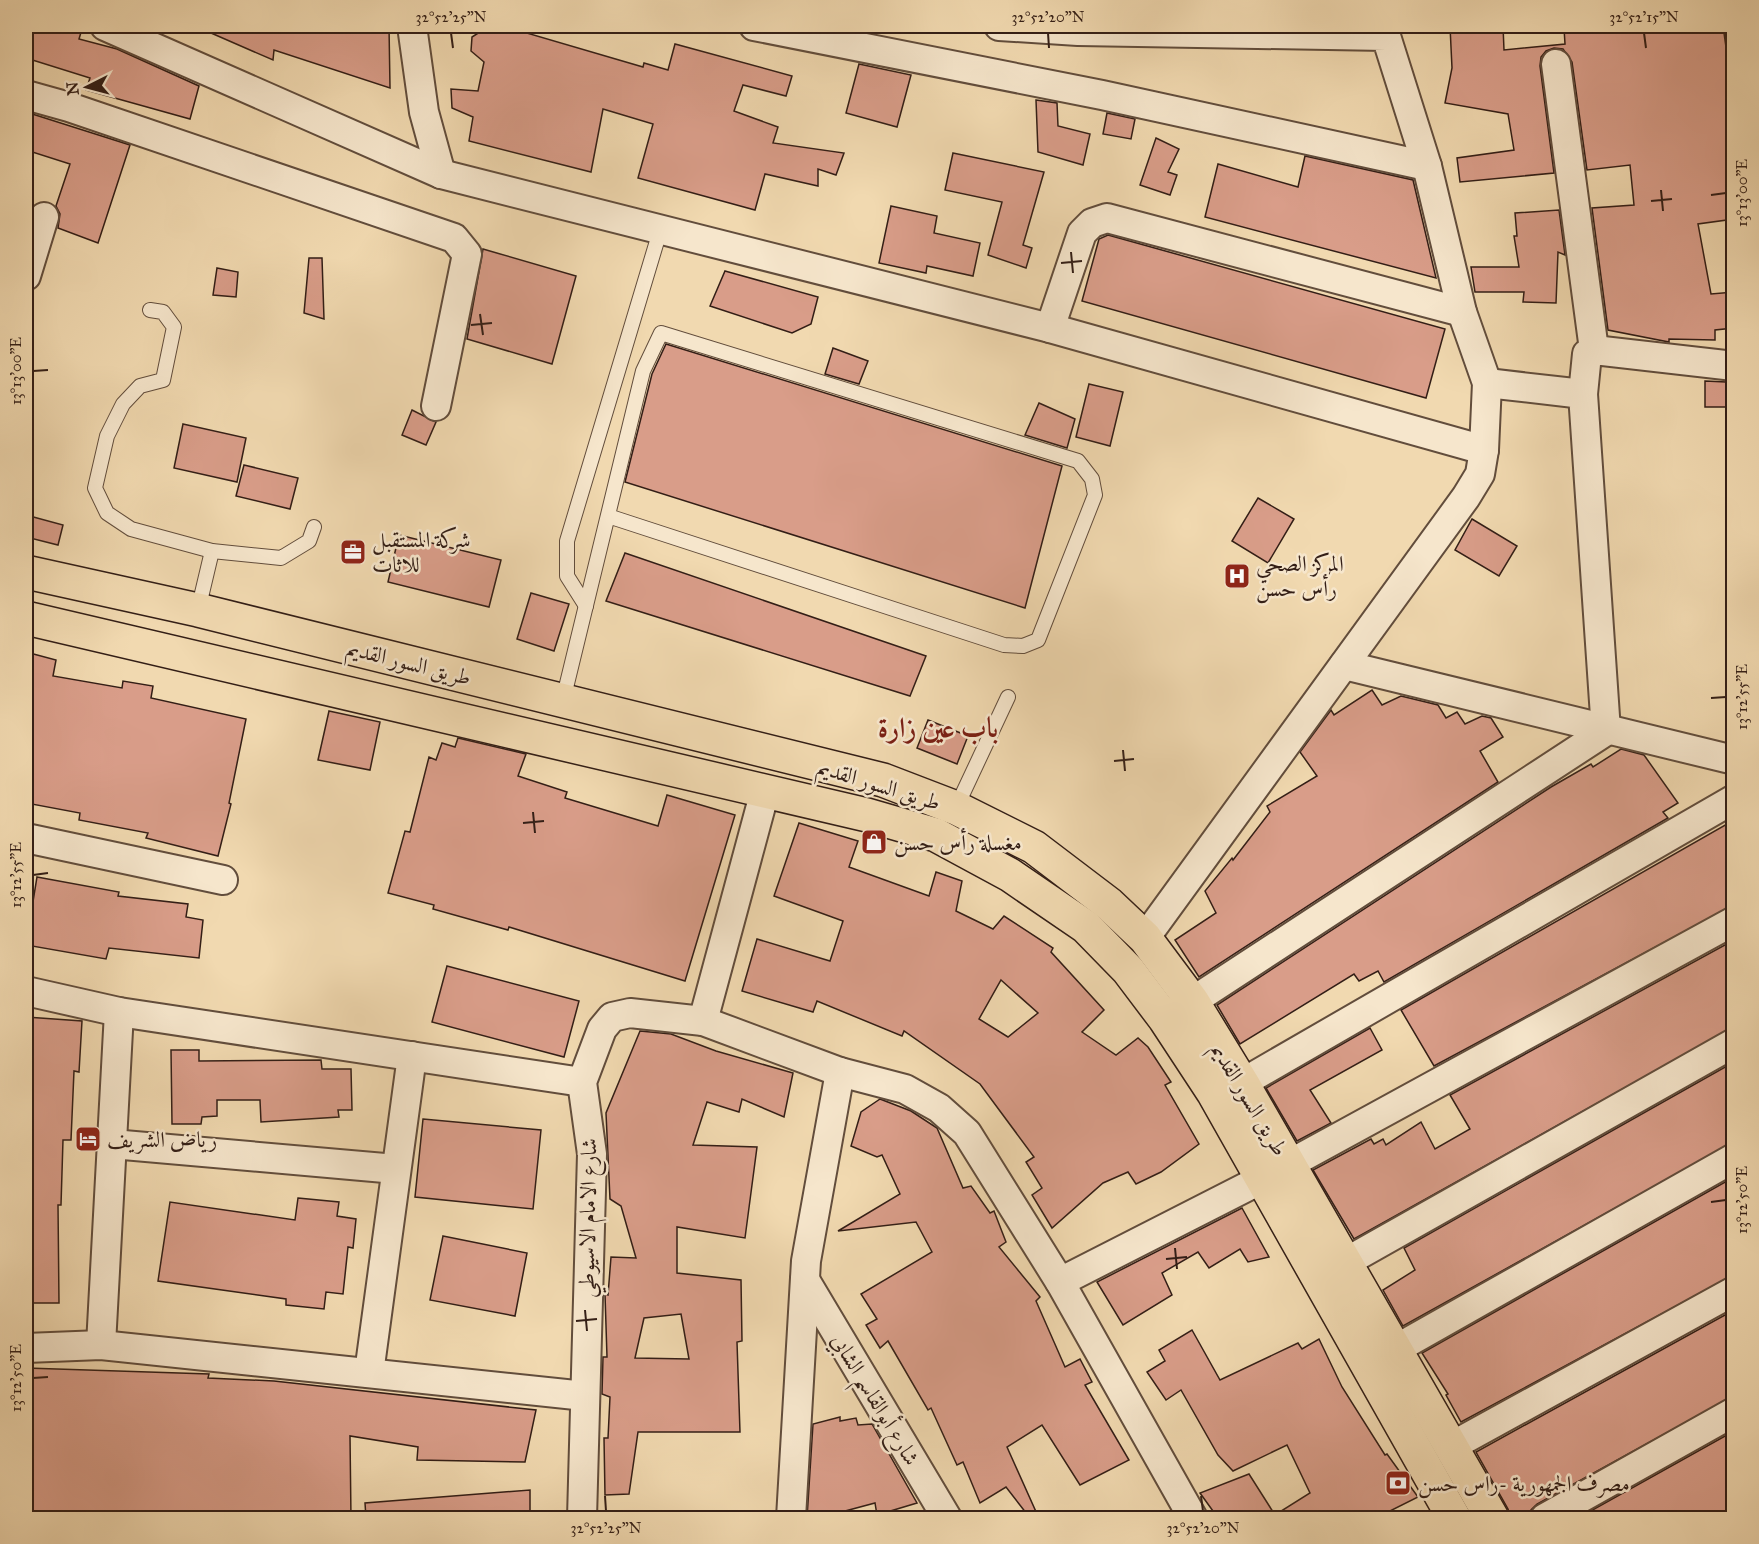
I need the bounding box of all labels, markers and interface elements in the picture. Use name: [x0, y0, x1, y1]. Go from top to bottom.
text: 32°52'25"N: [416, 8, 487, 26]
text: 32°52'20"N: [1012, 8, 1085, 26]
text: 32°52'15"N: [1609, 8, 1679, 26]
north arrow: [57, 57, 117, 117]
text: N: [62, 80, 83, 96]
text: 13°13'00"E: [1733, 159, 1751, 227]
text: 13°13'00"E: [7, 337, 25, 405]
place label: شركة المستقبل للاثات: [372, 526, 471, 578]
office icon: شركة المستقبل للاثات: [338, 537, 368, 567]
place label: المركز الصحي رأس حسن: [1256, 550, 1344, 604]
hospital icon: المركز الصحي رأس حسن: [1222, 561, 1252, 591]
street label: طريق السور القديم: [342, 634, 474, 697]
text: 13°12'55"E: [1733, 664, 1751, 730]
district label: باب عين زارة: [878, 710, 998, 745]
street label: طريق السور القديم: [812, 753, 944, 822]
shop icon: مغسلة رأس حسن: [859, 827, 889, 857]
place label: مغسلة رأس حسن: [894, 827, 1022, 858]
text: 13°12'55"E: [7, 842, 25, 908]
street label: طريق السور القديم: [1200, 1038, 1294, 1164]
hotel icon: رياض الشريف: [73, 1124, 103, 1154]
place label: رياض الشريف: [107, 1126, 217, 1154]
street label: شارع الامام الاسيوطي: [573, 1138, 609, 1298]
text: 13°12'50"E: [1733, 1166, 1751, 1234]
street label: شارع أبوالقاسم الشابي: [819, 1327, 927, 1474]
text: 13°12'50"E: [7, 1344, 25, 1412]
bank icon: مصرف الجمهورية -راس حسن: [1383, 1468, 1413, 1498]
place label: مصرف الجمهورية -راس حسن: [1418, 1470, 1630, 1499]
text: 32°52'25"N: [571, 1519, 642, 1537]
text: 32°52'20"N: [1167, 1519, 1240, 1537]

